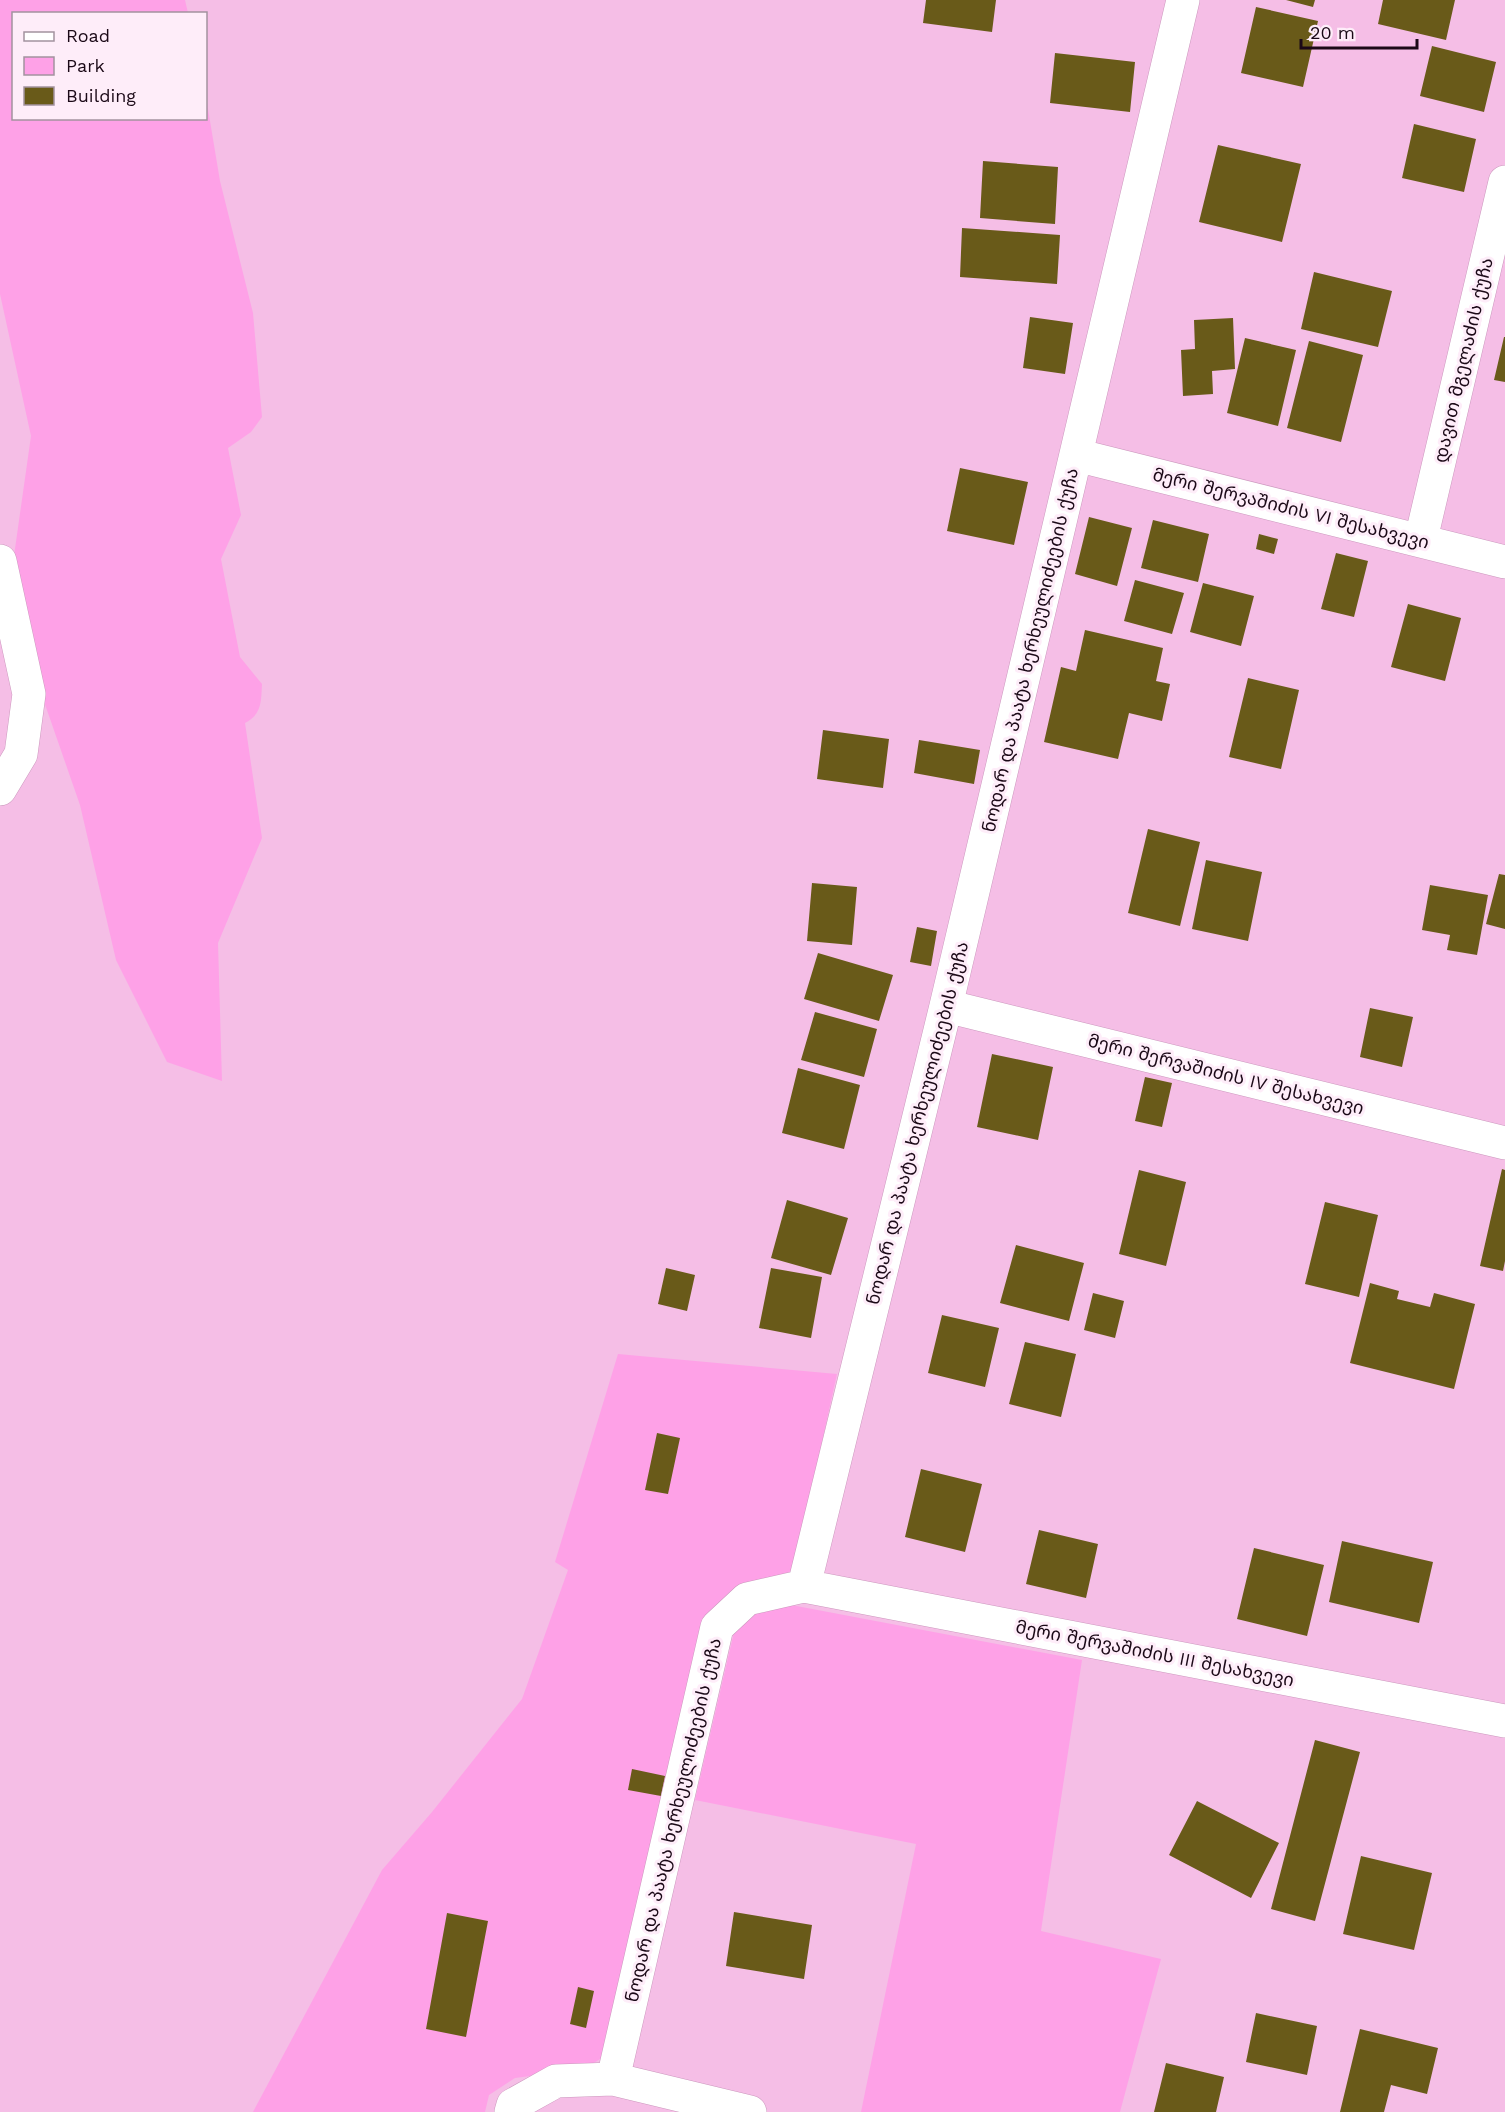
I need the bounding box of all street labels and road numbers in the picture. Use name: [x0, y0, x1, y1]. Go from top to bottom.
street label: დავით მგელაძის ქუჩა: [1429, 255, 1498, 465]
street label: მერი შერვაშიძის VI შესახვევი: [1150, 463, 1431, 554]
street label: ნოდარ და პაატა ხერხეულიძეების ქუჩა: [978, 466, 1083, 834]
street label: ნოდარ და პაატა ხერხეულიძეების ქუჩა: [862, 939, 973, 1307]
street label: მერი შერვაშიძის IV შესახვევი: [1086, 1030, 1366, 1119]
street label: მერი შერვაშიძის III შესახვევი: [1014, 1616, 1296, 1691]
street label: ნოდარ და პაატა ხერხეულიძეების ქუჩა: [621, 1636, 726, 2004]

